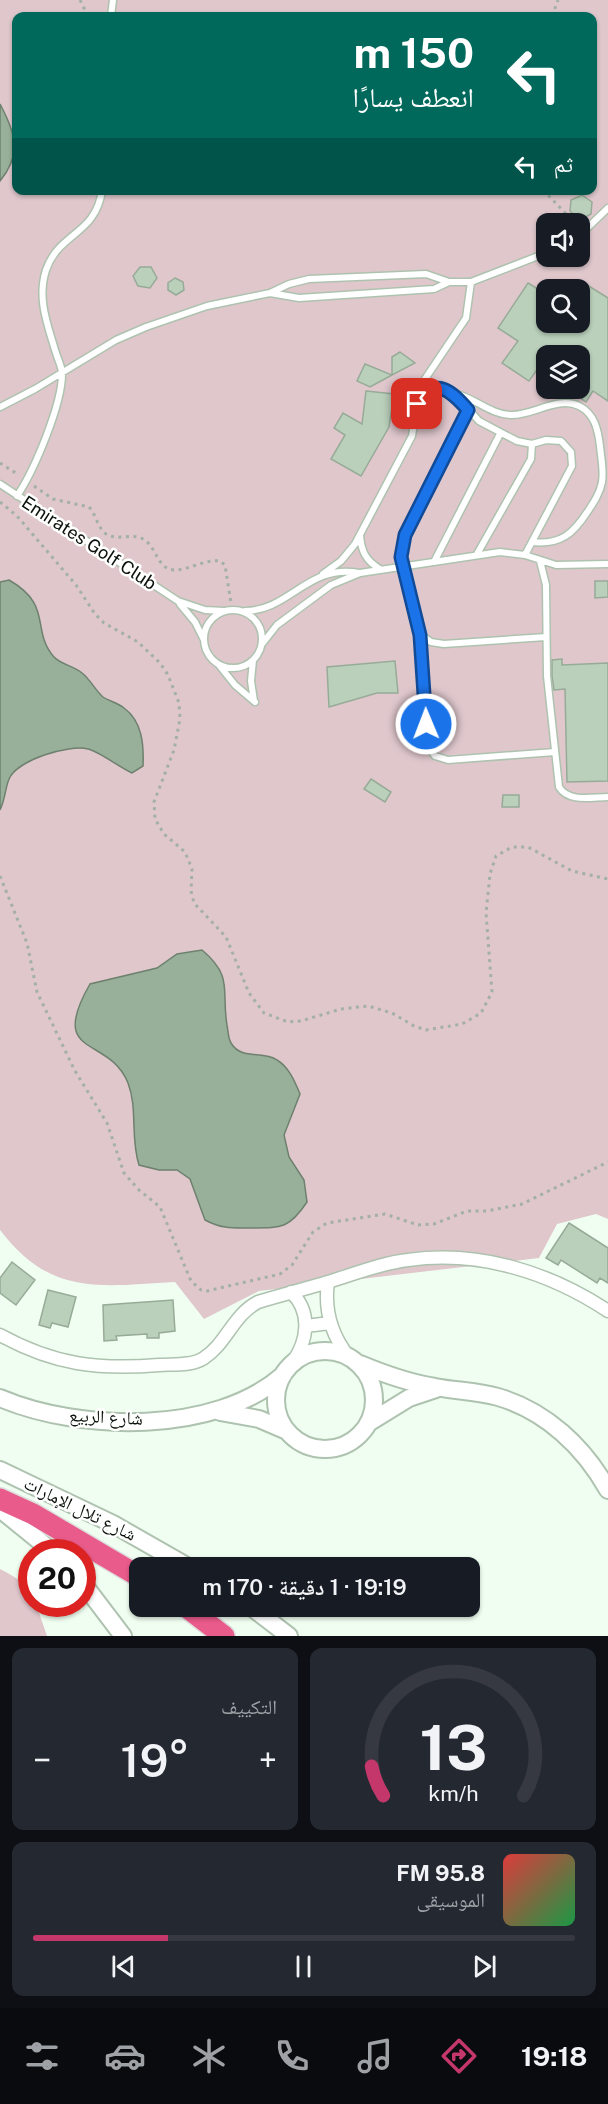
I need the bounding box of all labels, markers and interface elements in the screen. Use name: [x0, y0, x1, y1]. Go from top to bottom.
text: 150 m: [353, 28, 474, 77]
icon: left: [495, 36, 573, 114]
text: انعطف يسارًا: [353, 81, 474, 113]
icon: left: [509, 150, 542, 183]
text: ثم: [554, 151, 573, 177]
map controls: [536, 213, 590, 399]
button: sound: [536, 213, 590, 267]
button: search: [536, 279, 590, 333]
button: layers: [536, 345, 590, 399]
pin: [391, 378, 442, 429]
icon: arrive: [400, 387, 433, 420]
street label: Emirates Golf Club: [18, 491, 161, 594]
position arrow: [394, 692, 458, 756]
street label: شارع الربيع: [68, 1404, 144, 1431]
street label: شارع تلال الإمارات: [20, 1472, 140, 1546]
speed limit sign: 20: [18, 1539, 96, 1617]
text: 19:19 · 1 دقيقة · 170 m: [202, 1574, 407, 1600]
text: التكييف: [221, 1695, 277, 1719]
text: 13: [419, 1711, 487, 1784]
text: 19°: [121, 1734, 189, 1787]
text: −: [33, 1741, 51, 1779]
text: +: [259, 1741, 277, 1779]
text: km/h: [428, 1781, 478, 1806]
text: 95.8 FM: [396, 1860, 485, 1886]
text: الموسيقى: [417, 1888, 485, 1912]
icon: previous: [107, 1950, 140, 1983]
icon: pause: [287, 1950, 320, 1983]
icon: next: [468, 1950, 501, 1983]
icon: filters: [21, 2035, 63, 2077]
icon: car: [104, 2035, 146, 2077]
icon: climate: [188, 2035, 230, 2077]
icon: phone: [271, 2035, 313, 2077]
icon: music: [354, 2035, 396, 2077]
icon: directions: [438, 2035, 480, 2077]
text: 19:18: [521, 2040, 587, 2072]

